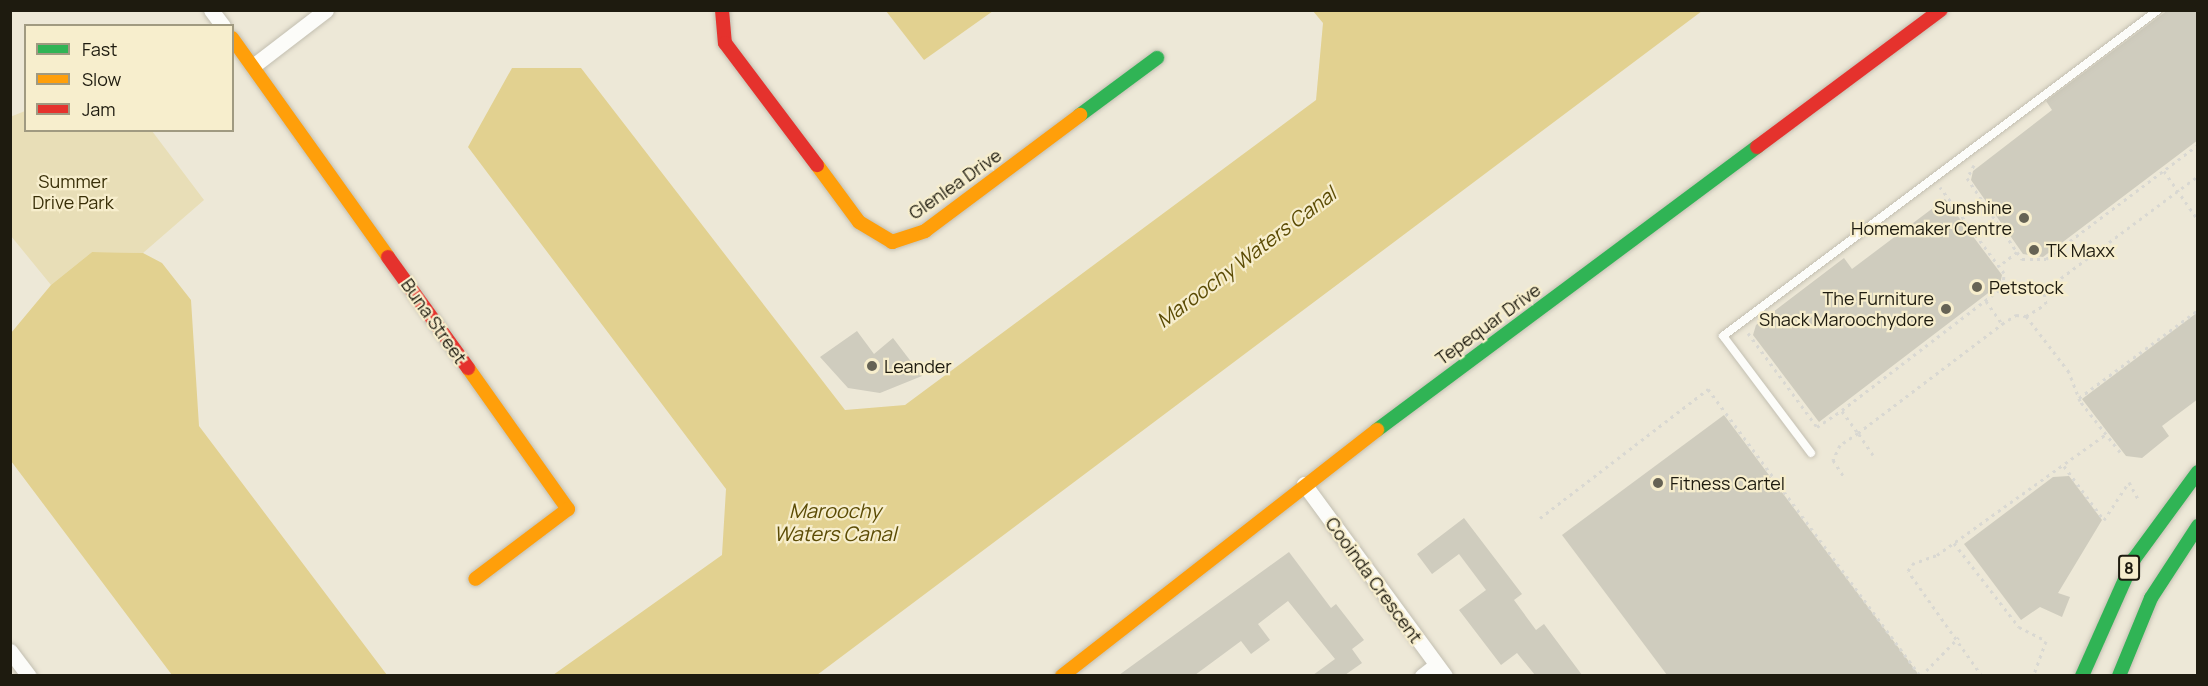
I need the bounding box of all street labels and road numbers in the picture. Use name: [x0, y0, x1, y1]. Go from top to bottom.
street label: Glenlea Drive: [905, 144, 1005, 224]
street label: Buna Street: [397, 274, 471, 368]
street label: Tepequar Drive: [1431, 279, 1545, 369]
street label: Cooinda Crescent: [1321, 513, 1427, 647]
road number: 8: [2117, 555, 2141, 581]

